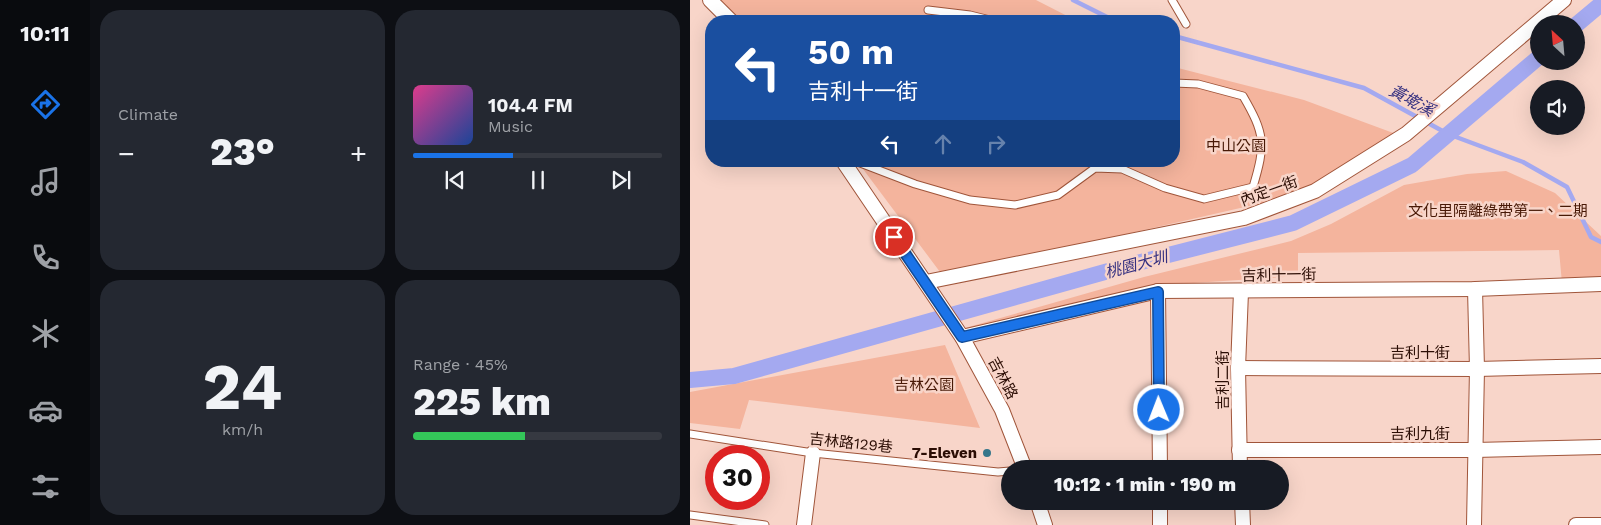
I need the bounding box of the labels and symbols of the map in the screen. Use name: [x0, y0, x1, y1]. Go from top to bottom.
north arrow: [1530, 15, 1585, 70]
water label: 黃墘溪: [1386, 81, 1439, 121]
park label: 中山公園: [1206, 137, 1266, 155]
street label: 內定一街: [1238, 172, 1300, 210]
park label: 文化里隔離綠帶第一、二期: [1408, 202, 1588, 220]
pin: [873, 216, 915, 258]
water label: 桃園大圳: [1103, 247, 1171, 282]
street label: 吉利十一街: [1241, 265, 1317, 285]
street label: 吉利十街: [1390, 344, 1450, 362]
street label: 吉利二街: [1214, 350, 1232, 410]
street label: 吉林路: [984, 354, 1022, 402]
park label: 吉林公園: [894, 376, 954, 394]
position arrow: [1132, 383, 1184, 435]
street label: 吉利九街: [1390, 425, 1450, 443]
street label: 吉林路129巷: [808, 430, 894, 456]
place label: 7-Eleven: [912, 444, 977, 462]
speed limit sign: 30: [705, 445, 770, 510]
marker: 7-Eleven: [981, 447, 993, 459]

